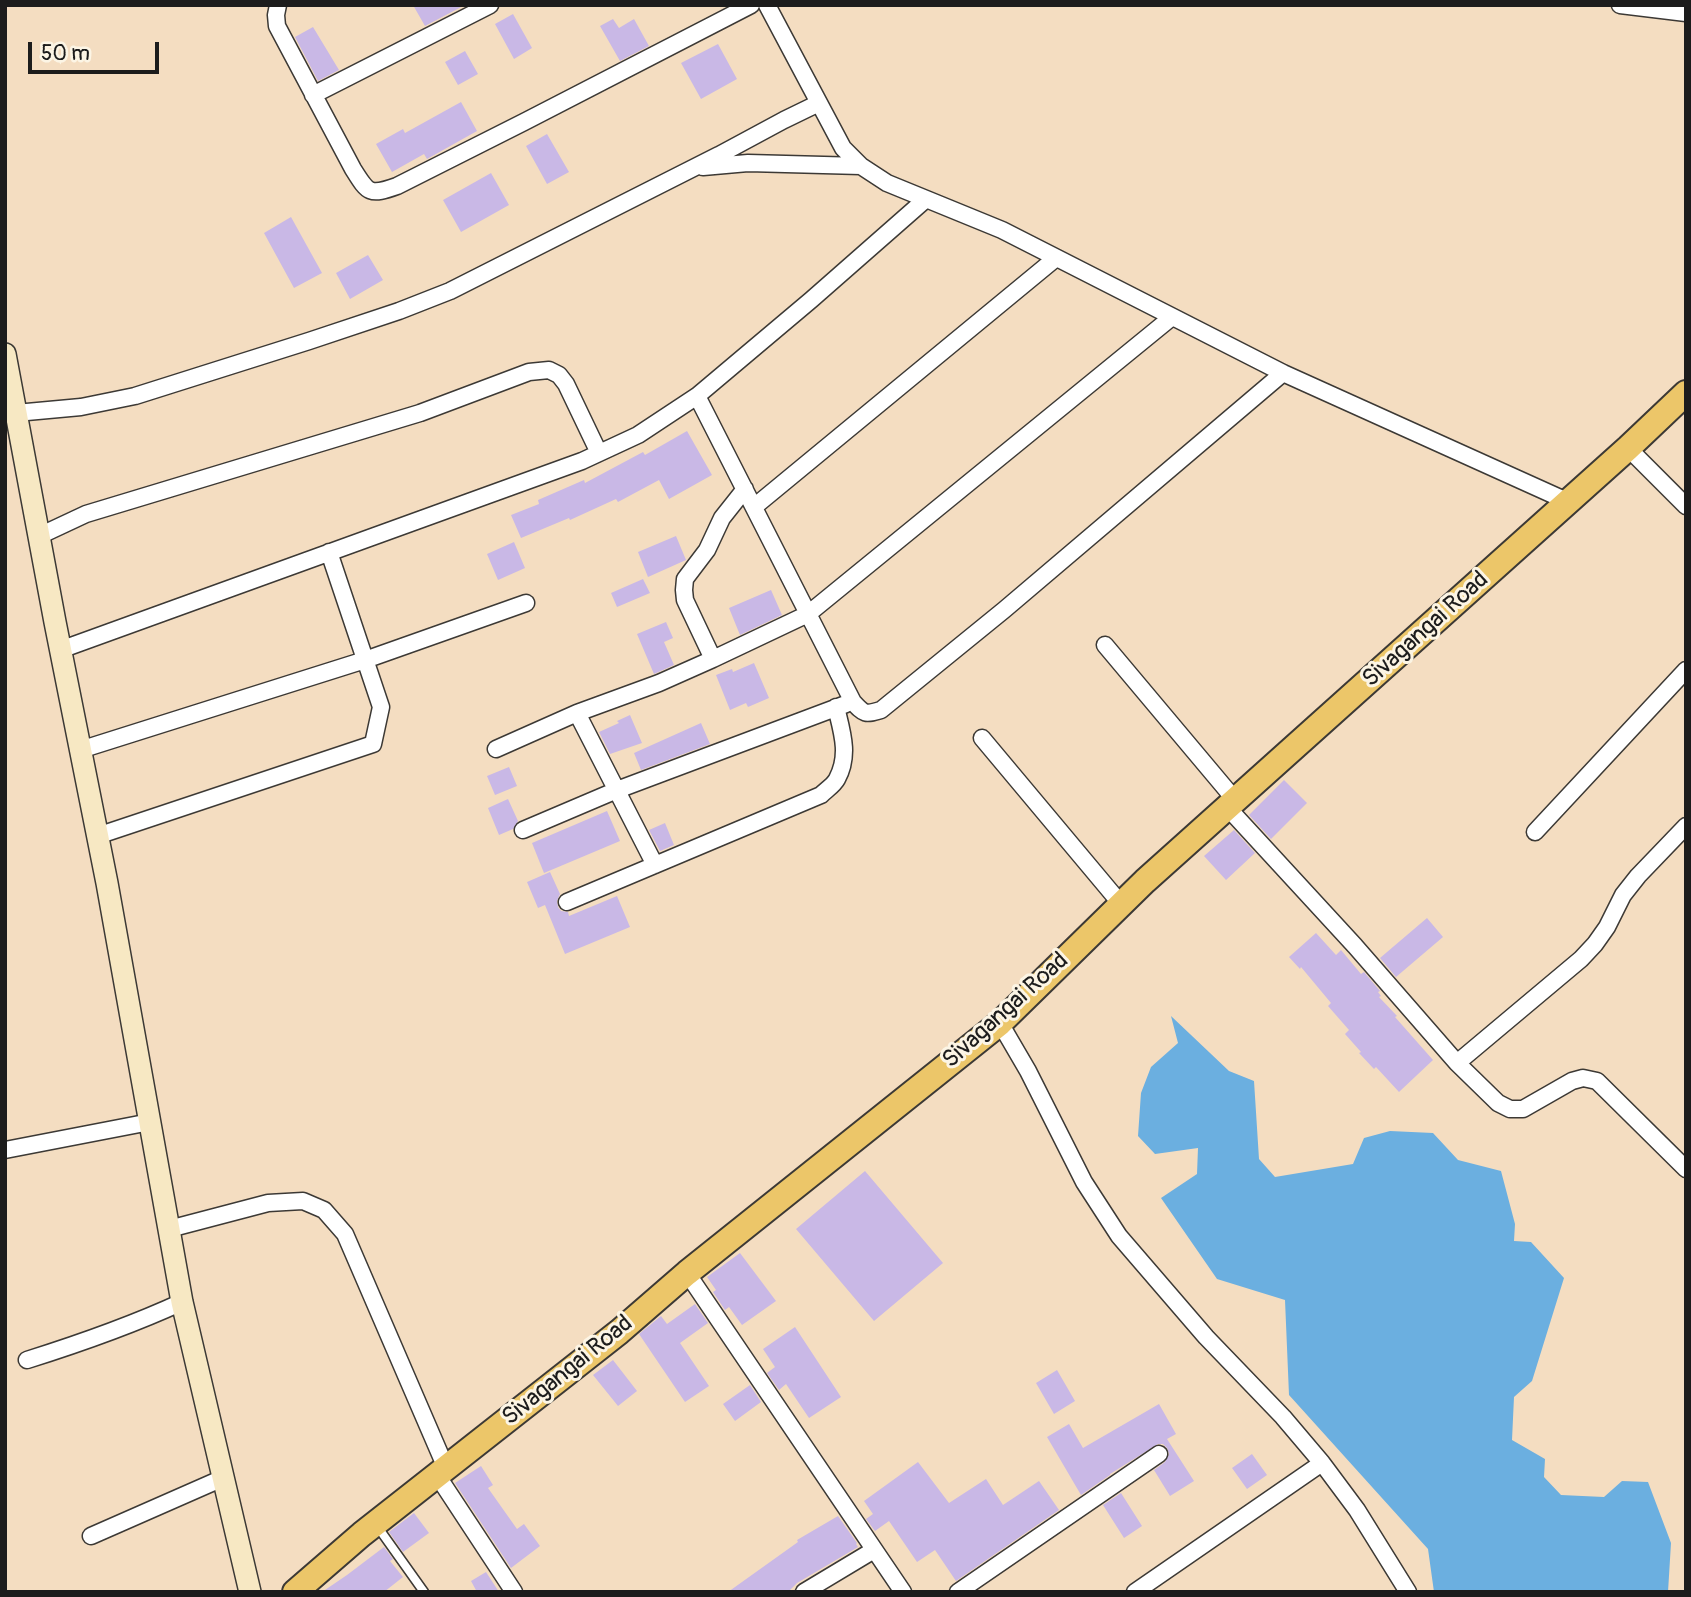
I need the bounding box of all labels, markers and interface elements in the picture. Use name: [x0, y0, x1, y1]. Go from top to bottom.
scale bar: [32, 28, 163, 72]
text: 50 m: [41, 40, 90, 67]
street label: Sivagangai Road: [1357, 566, 1495, 694]
street label: Sivagangai Road: [937, 947, 1075, 1075]
street label: Sivagangai Road: [497, 1310, 639, 1432]

